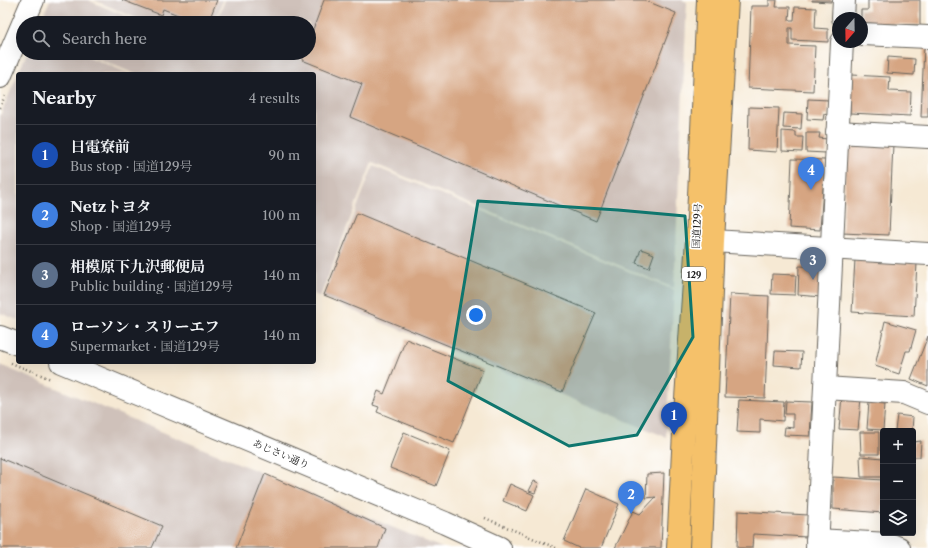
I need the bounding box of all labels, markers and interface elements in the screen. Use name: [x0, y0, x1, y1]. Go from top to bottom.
north arrow: [832, 12, 868, 48]
search box: [16, 16, 316, 60]
icon: search: [30, 27, 52, 49]
text: Search here: [62, 29, 147, 48]
text: Nearby: [32, 88, 96, 108]
text: 4 results: [249, 90, 300, 106]
text: 日電寮前: [70, 137, 130, 156]
text: 1: [42, 147, 48, 163]
text: 90 m: [269, 147, 300, 163]
pin: 4: [798, 157, 824, 190]
text: Bus stop · 国道129号: [70, 158, 193, 174]
text: Netzトヨタ: [70, 197, 151, 216]
street label: 国道129号: [689, 203, 705, 249]
text: 2: [41, 207, 49, 223]
text: 100 m: [262, 207, 300, 223]
text: Shop · 国道129号: [70, 218, 172, 234]
pin: 3: [800, 247, 826, 280]
text: 相模原下九沢郵便局: [70, 257, 205, 276]
text: 3: [41, 267, 49, 283]
text: 140 m: [263, 267, 300, 283]
road number: 129: [682, 267, 706, 281]
text: Public building · 国道129号: [70, 278, 233, 294]
your location: [466, 305, 486, 325]
text: ローソン・スリーエフ: [70, 317, 219, 336]
text: 4: [41, 327, 49, 343]
text: 140 m: [263, 327, 300, 343]
text: Supermarket · 国道129号: [70, 338, 220, 354]
pin: 1: [661, 402, 687, 435]
map controls: [880, 428, 916, 536]
button: +: [880, 428, 916, 464]
street label: あじさい通り: [251, 436, 311, 472]
button: −: [880, 464, 916, 500]
pin: 2: [618, 481, 644, 514]
button: layers: [880, 500, 916, 536]

